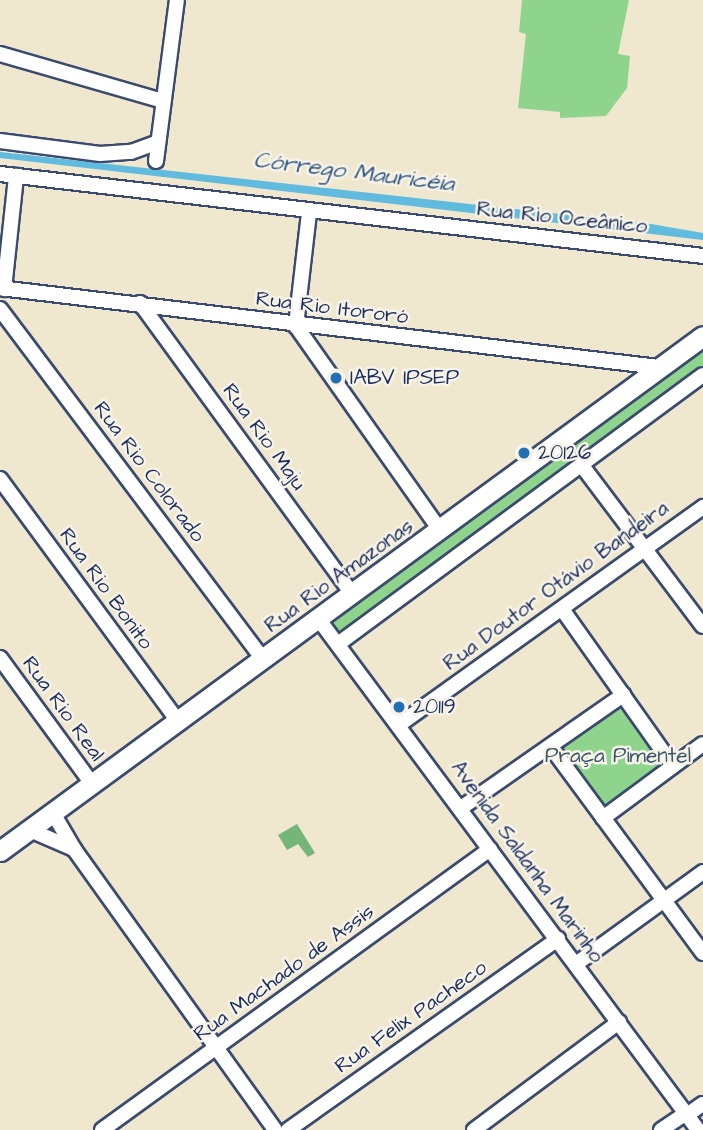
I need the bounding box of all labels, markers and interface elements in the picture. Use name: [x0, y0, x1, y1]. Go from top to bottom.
water label: Córrego Mauricéia: [252, 146, 456, 198]
street label: Rua Rio Oceânico: [476, 197, 648, 239]
street label: Rua Rio Itororó: [254, 286, 410, 330]
place label: IABV IPSEP: [350, 365, 459, 391]
marker: IABV IPSEP: [328, 370, 344, 386]
street label: Rua Rio Maju: [217, 379, 311, 495]
street label: Rua Rio Colorado: [88, 397, 210, 547]
place label: 20126: [538, 440, 591, 466]
marker: 20126: [516, 445, 532, 461]
street label: Rua Doutor Otávio Bandeira: [438, 496, 674, 676]
street label: Rua Rio Amazonas: [260, 514, 418, 638]
street label: Rua Rio Bonito: [54, 523, 158, 655]
street label: Rua Rio Real: [17, 652, 109, 766]
place label: 20119: [413, 694, 456, 720]
marker: 20119: [391, 699, 407, 715]
park label: Praça Pimentel: [545, 743, 691, 769]
street label: Avenida Saldanha Marinho: [445, 756, 609, 968]
street label: Rua Machado de Assis: [189, 899, 379, 1047]
street label: Rua Felix Pacheco: [330, 955, 492, 1079]

